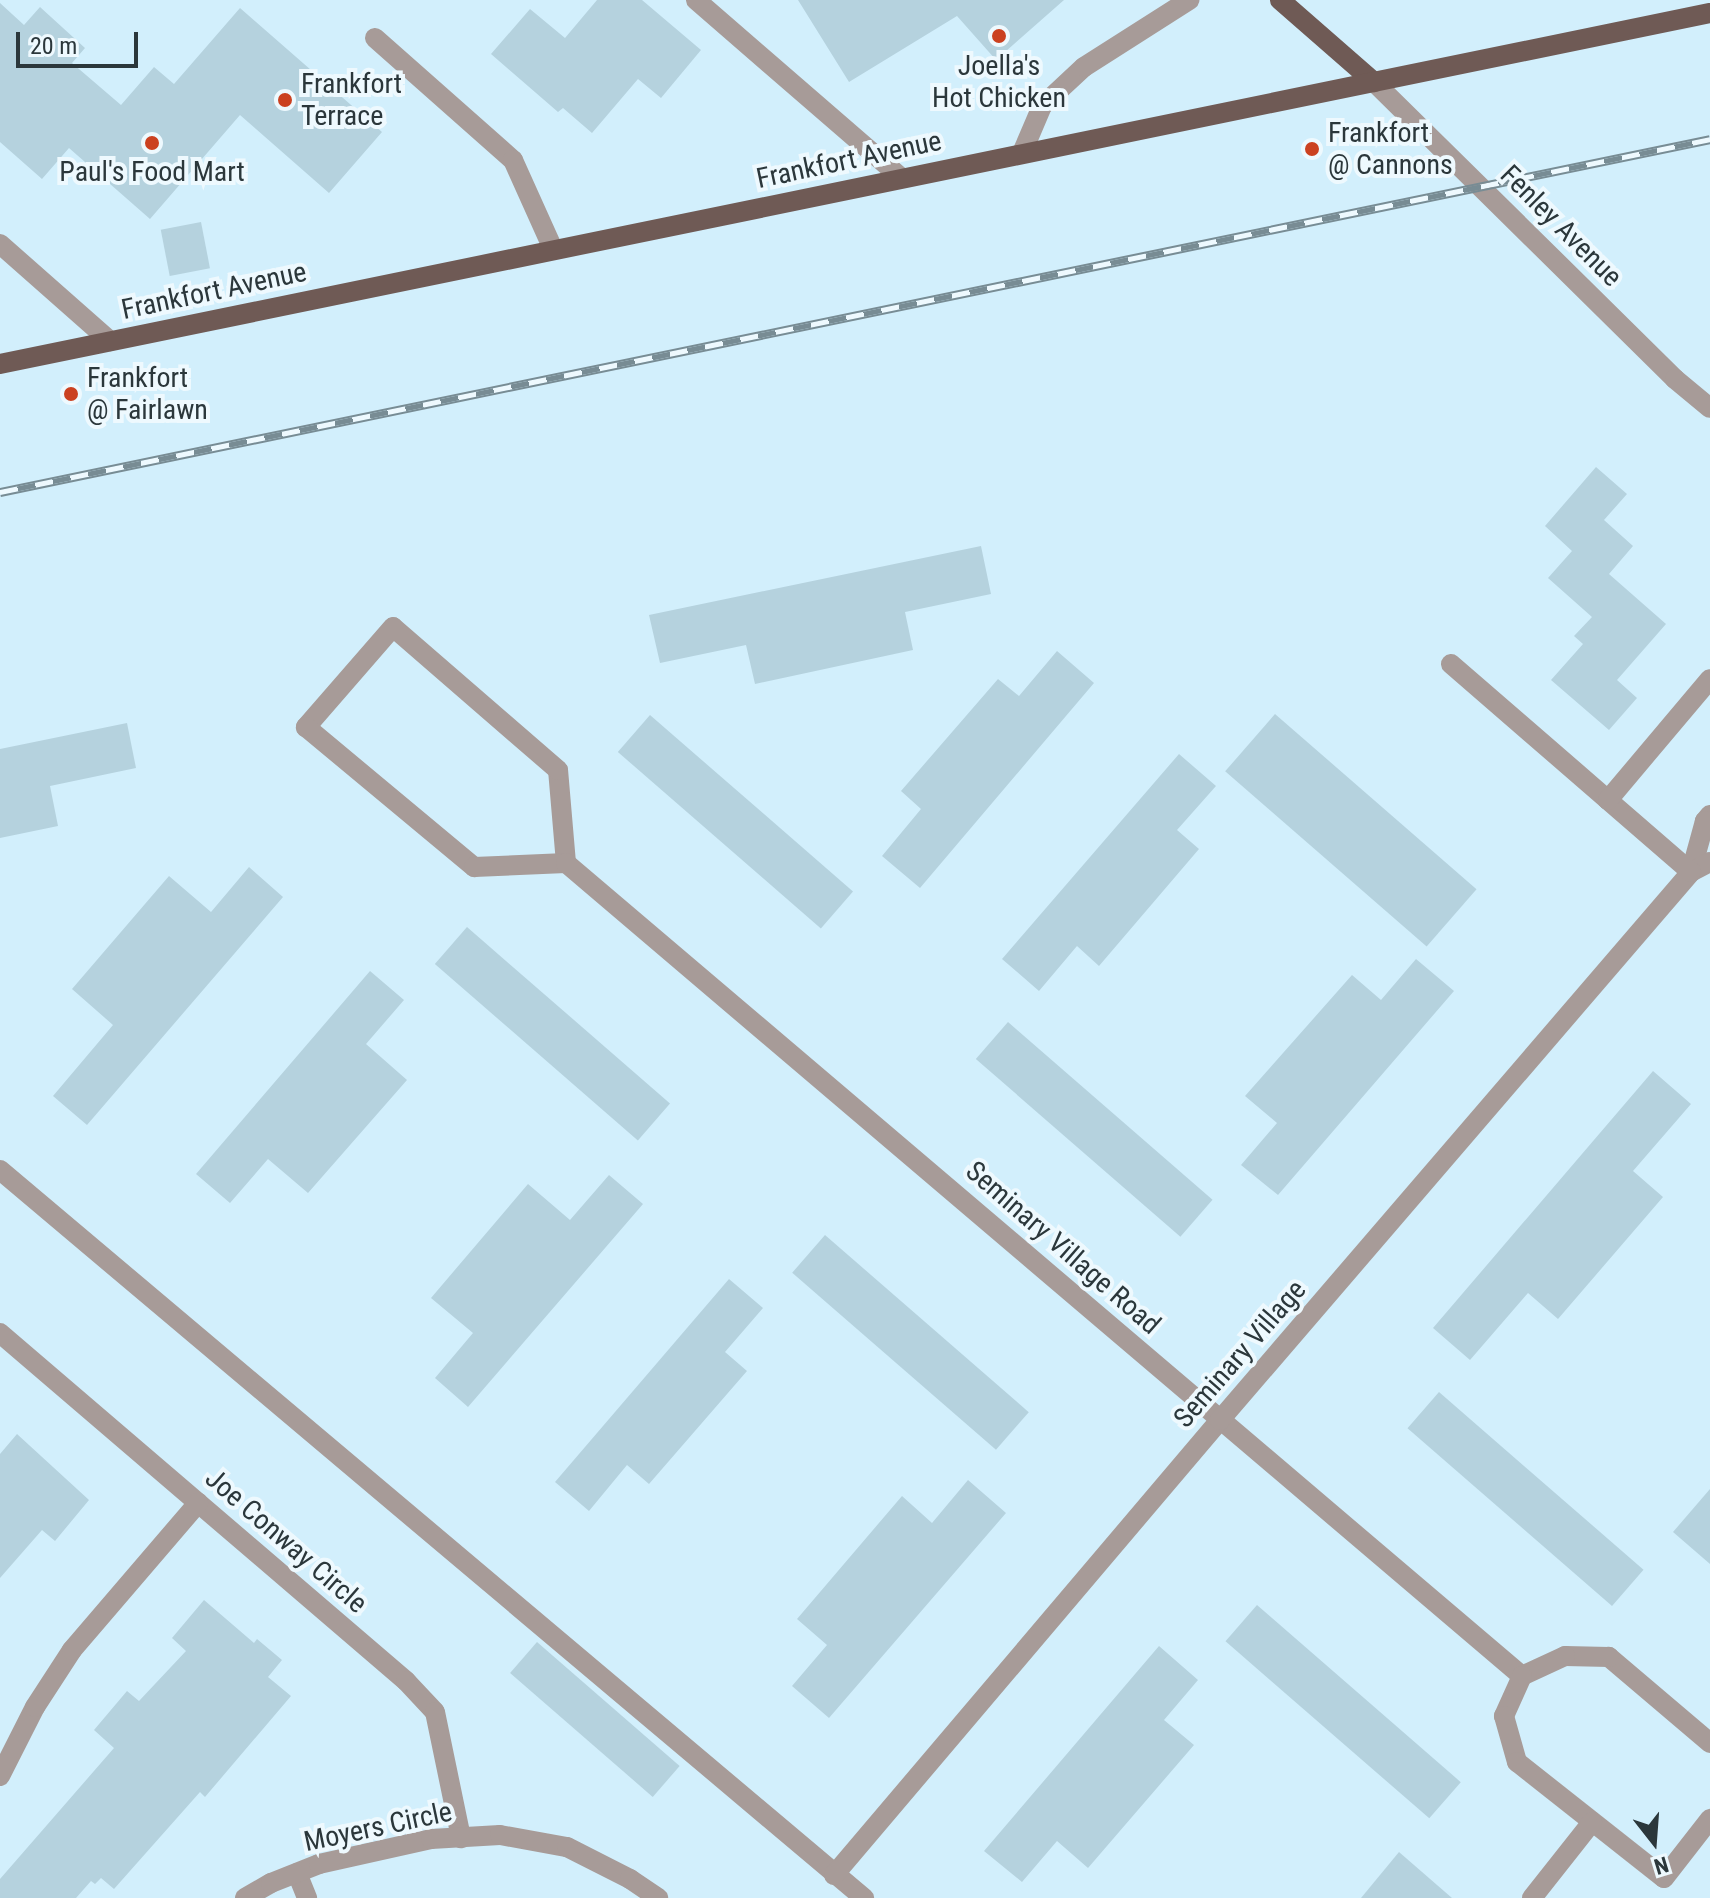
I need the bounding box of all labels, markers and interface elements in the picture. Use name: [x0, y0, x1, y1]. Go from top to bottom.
scale bar: [20, 16, 142, 66]
marker: Joella's Hot Chicken: [990, 27, 1008, 45]
text: 20 m: [30, 32, 77, 60]
place label: Joella's Hot Chicken: [932, 49, 1066, 115]
place label: Frankfort Terrace: [301, 67, 402, 133]
marker: Frankfort Terrace: [276, 91, 294, 109]
place label: Frankfort @ Cannons: [1328, 116, 1453, 182]
street label: Frankfort Avenue: [753, 124, 945, 196]
marker: Paul's Food Mart: [143, 134, 161, 152]
marker: Frankfort @ Cannons: [1303, 140, 1321, 158]
place label: Paul's Food Mart: [59, 155, 245, 189]
street label: Fenley Avenue: [1493, 158, 1629, 294]
street label: Frankfort Avenue: [118, 255, 310, 327]
place label: Frankfort @ Fairlawn: [87, 361, 208, 427]
marker: Frankfort @ Fairlawn: [62, 385, 80, 403]
street label: Seminary Village Road: [959, 1154, 1167, 1342]
street label: Seminary Village: [1167, 1273, 1313, 1435]
street label: Joe Conway Circle: [198, 1462, 374, 1620]
street label: Moyers Circle: [301, 1795, 455, 1859]
north arrow: [1614, 1802, 1694, 1882]
text: N: [1651, 1852, 1671, 1879]

